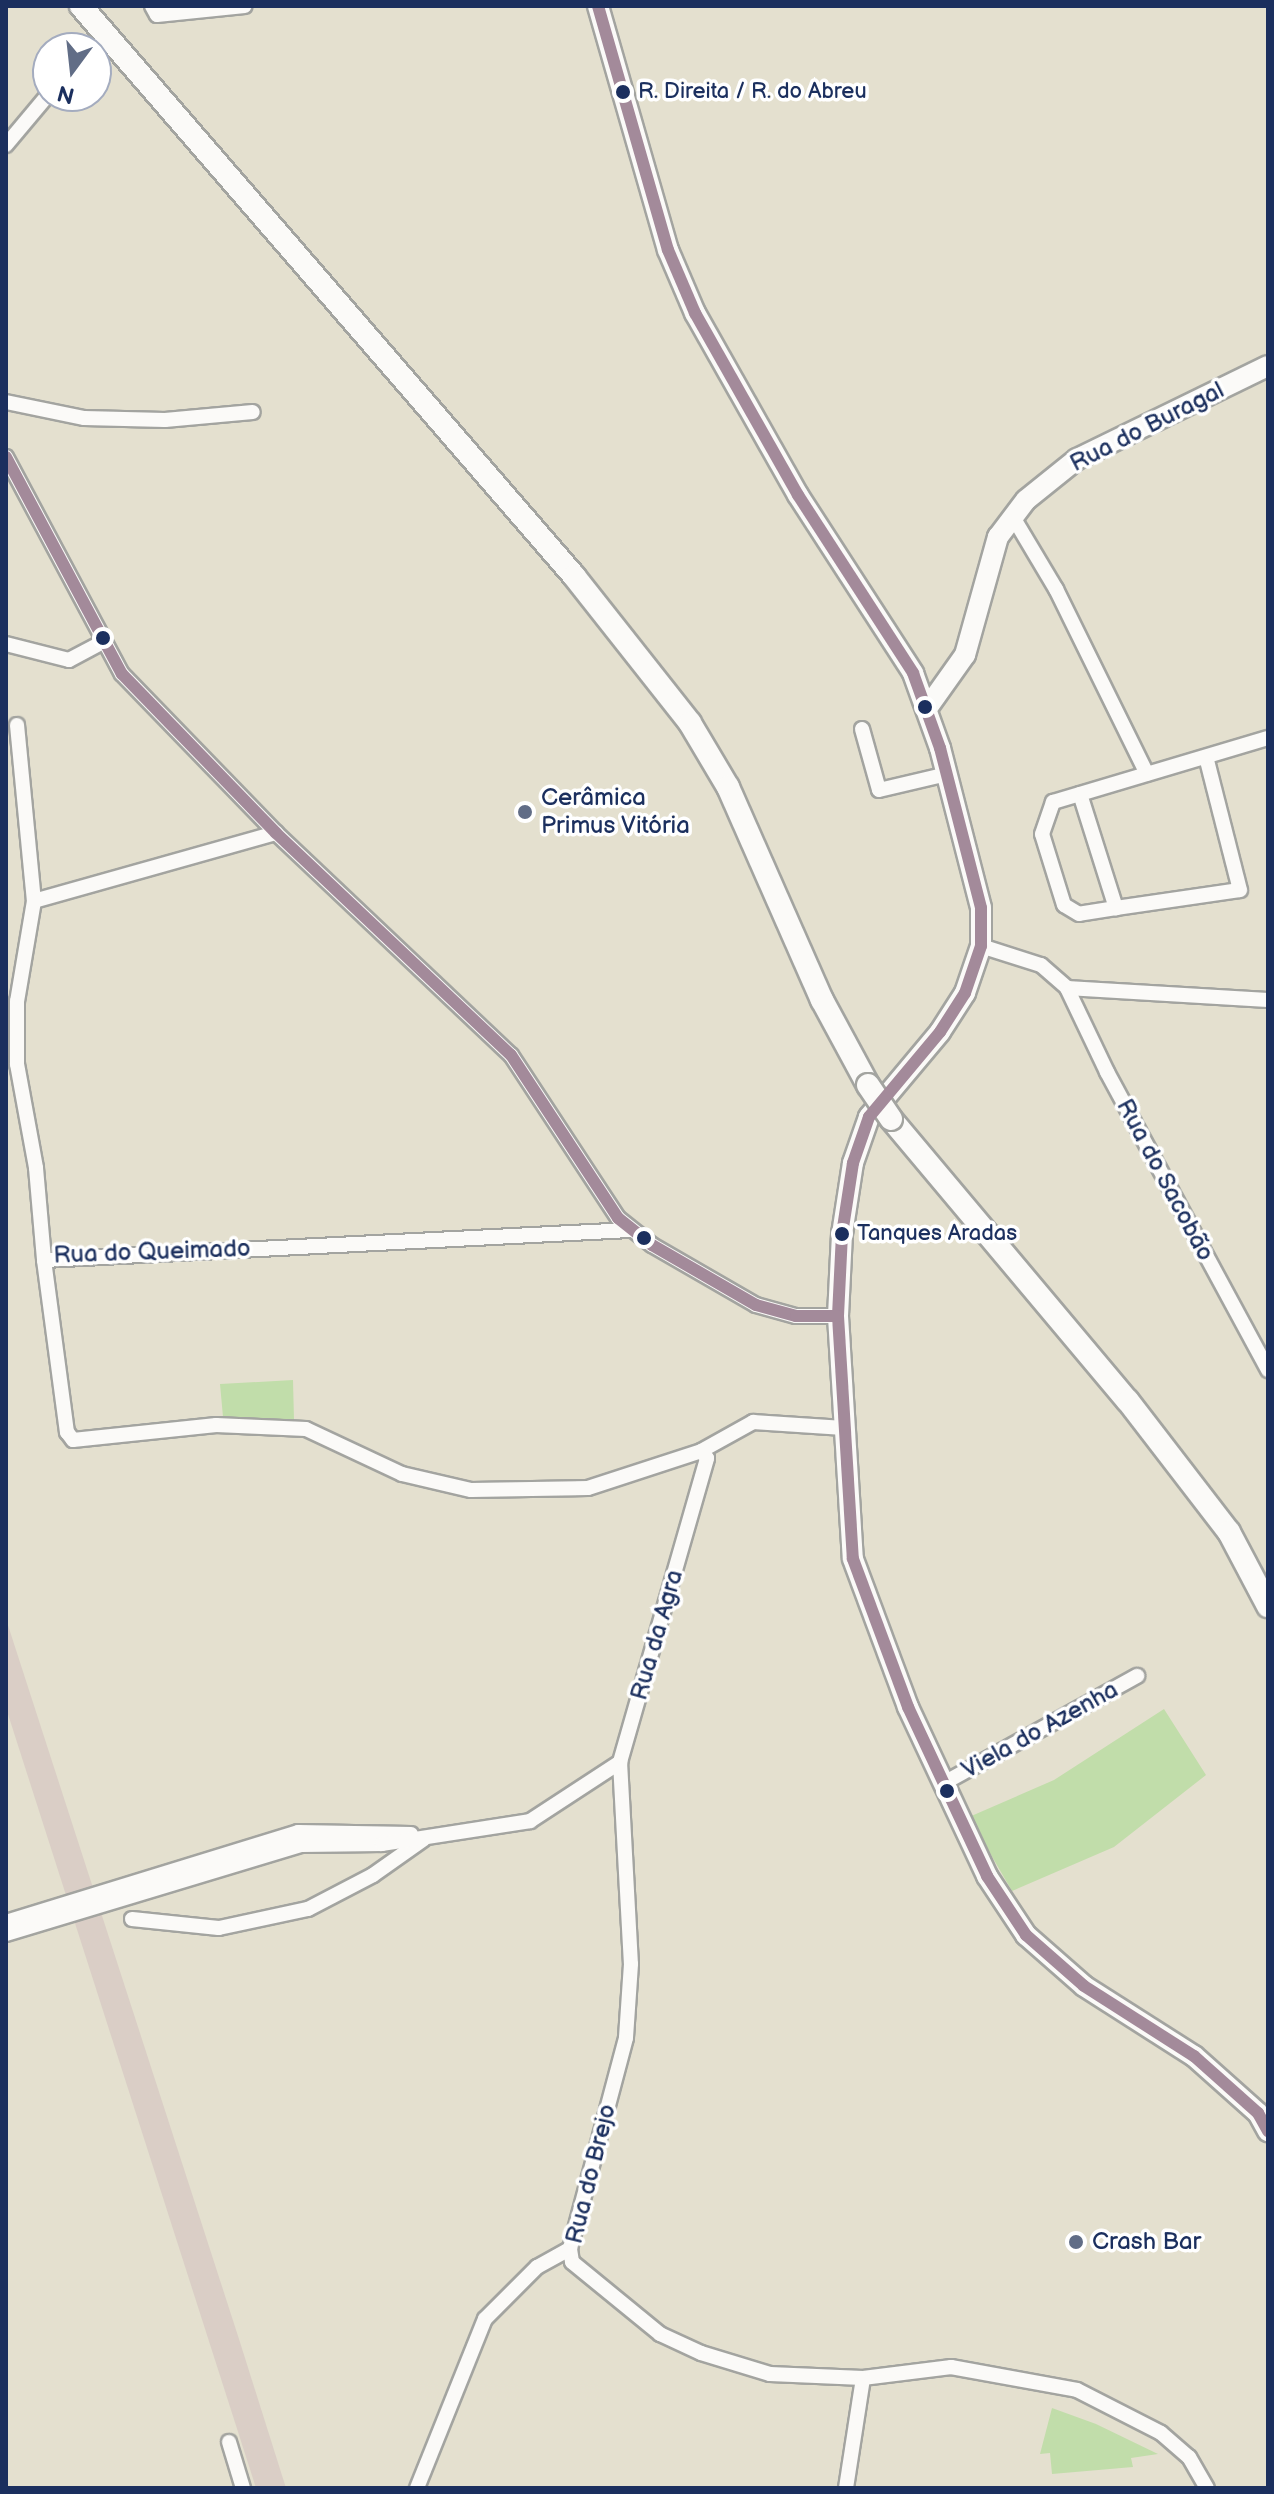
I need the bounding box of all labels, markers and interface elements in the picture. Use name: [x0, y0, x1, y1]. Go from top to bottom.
north arrow: [32, 32, 112, 112]
text: N: [55, 79, 78, 109]
place label: R. Direita / R. do Abreu: [638, 79, 867, 105]
marker: R. Direita / R. do Abreu: [615, 84, 631, 100]
street label: Rua do Buragal: [1065, 376, 1229, 478]
unlabelled marker: [95, 630, 111, 646]
unlabelled marker: [917, 699, 933, 715]
place label: Cerâmica Primus Vitória: [541, 784, 690, 840]
marker: Cerâmica Primus Vitória: [516, 803, 534, 821]
street label: Rua do Sacobão: [1110, 1094, 1220, 1266]
place label: Tanques Aradas: [857, 1221, 1017, 1247]
marker: Tanques Aradas: [834, 1226, 850, 1242]
unlabelled marker: [636, 1230, 652, 1246]
street label: Rua do Queimado: [53, 1234, 251, 1270]
street label: Rua da Agra: [625, 1567, 689, 1703]
street label: Viela do Azenha: [957, 1675, 1123, 1785]
unlabelled marker: [939, 1783, 955, 1799]
street label: Rua do Brejo: [560, 2101, 622, 2247]
place label: Crash Bar: [1092, 2228, 1201, 2256]
marker: Crash Bar: [1067, 2233, 1085, 2251]

